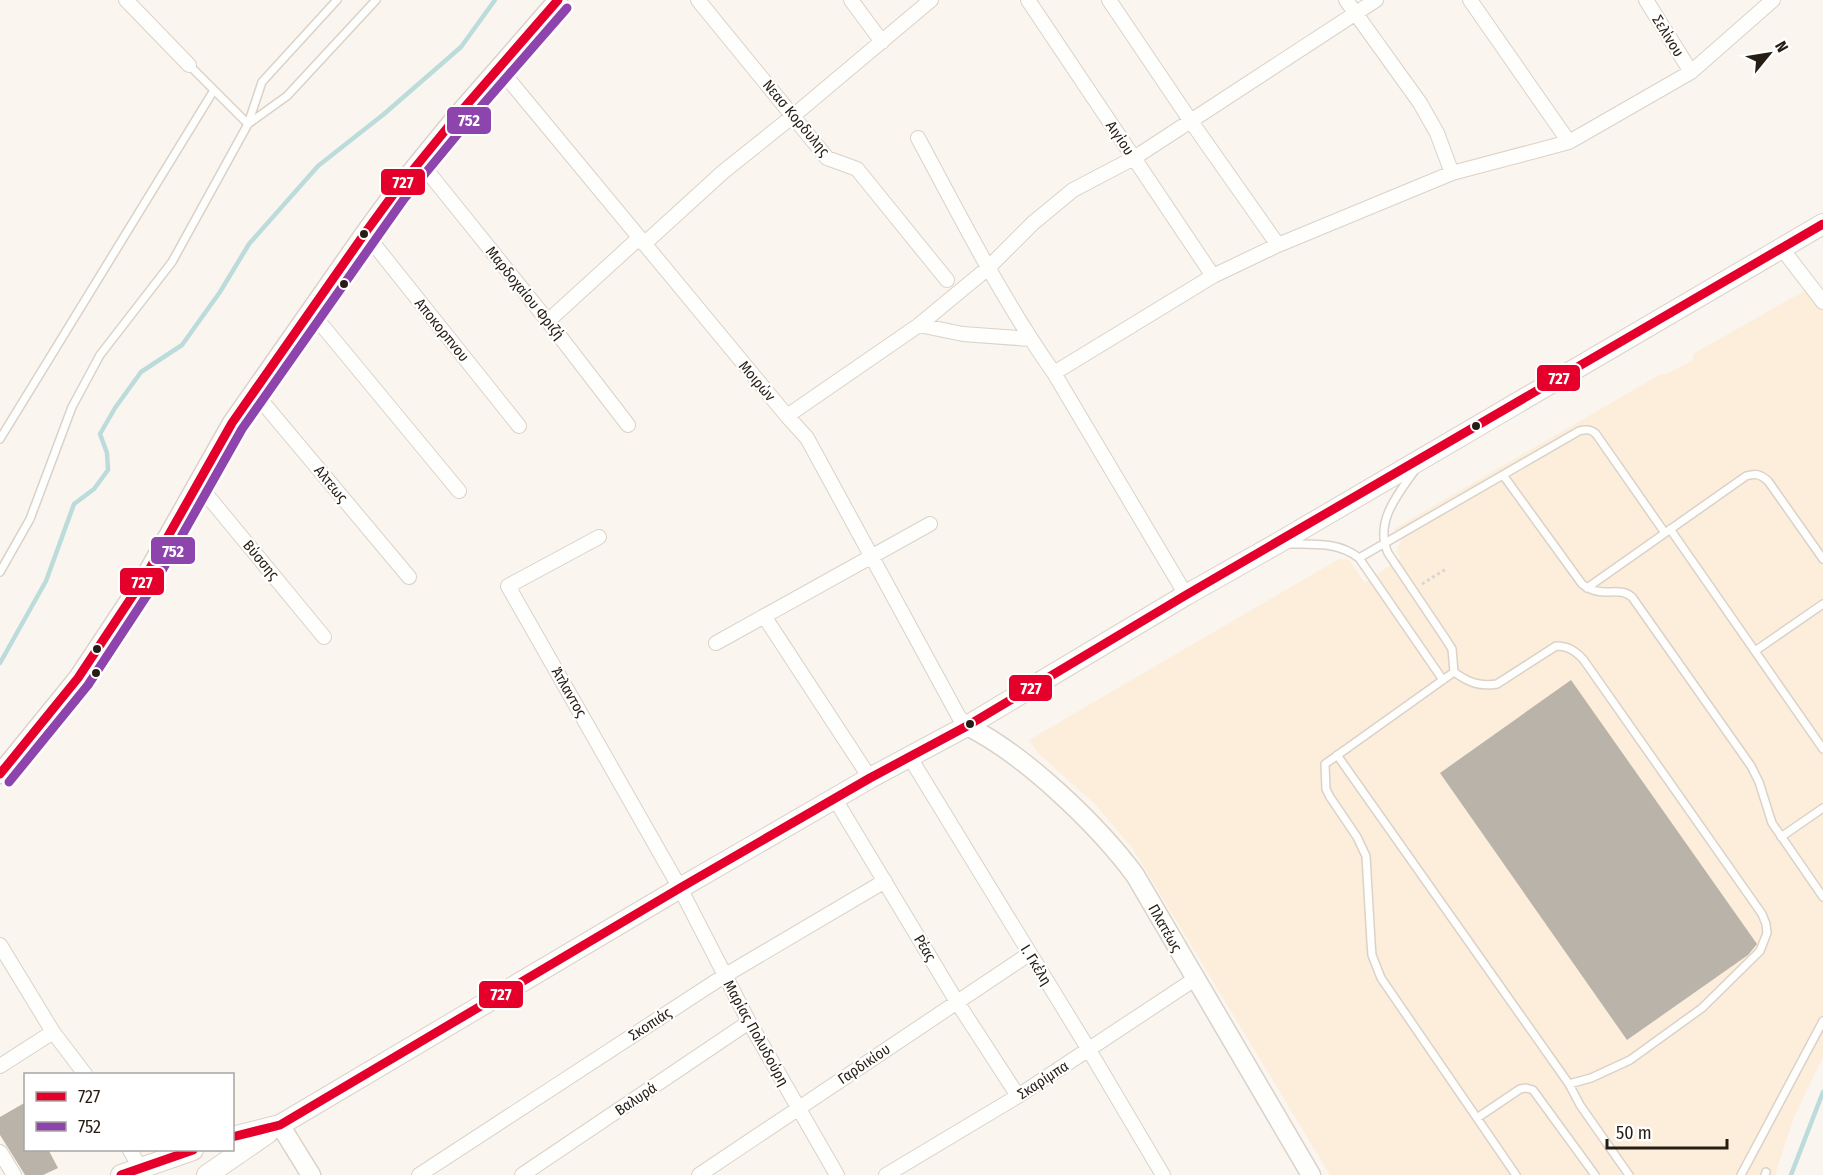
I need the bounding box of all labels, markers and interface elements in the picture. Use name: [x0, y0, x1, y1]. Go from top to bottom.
street label: Σελίνου: [1648, 12, 1688, 60]
north arrow: [1739, 24, 1799, 84]
text: N: [1771, 38, 1792, 56]
street label: Νεασ Κορδυλης: [759, 76, 834, 160]
line badge: 752: [446, 106, 492, 135]
text: 752: [458, 111, 480, 130]
street label: Αιγίου: [1102, 117, 1138, 159]
line badge: 727: [380, 168, 426, 196]
text: 727: [393, 173, 414, 192]
unlabelled marker: [358, 228, 370, 240]
street label: Μαρδοχαίου Φριζή: [482, 243, 568, 343]
unlabelled marker: [338, 278, 350, 290]
street label: Αποκορπνου: [411, 295, 473, 365]
street label: Μοιρών: [735, 357, 779, 405]
line badge: 727: [1536, 364, 1581, 392]
text: 727: [1549, 369, 1570, 388]
unlabelled marker: [1470, 420, 1482, 432]
street label: Αλτεως: [310, 462, 352, 507]
line badge: 752: [150, 536, 196, 565]
street label: Βύσσης: [239, 537, 283, 584]
text: 752: [162, 542, 184, 561]
line badge: 727: [119, 567, 165, 596]
text: 727: [132, 573, 153, 592]
unlabelled marker: [91, 643, 103, 655]
street label: Άτλαντος: [548, 664, 591, 721]
unlabelled marker: [90, 667, 102, 679]
line badge: 727: [1008, 674, 1053, 702]
text: 727: [1021, 679, 1042, 698]
unlabelled marker: [964, 718, 976, 730]
street label: Πλατέως: [1144, 901, 1186, 956]
street label: Ρέας: [910, 932, 940, 965]
street label: Ι. Γκέλη: [1017, 941, 1055, 989]
street label: Μαρίας Πολυδούρη: [719, 977, 793, 1089]
line badge: 727: [478, 980, 524, 1009]
text: 727: [491, 985, 512, 1004]
street label: Σκοπιάς: [625, 1003, 675, 1044]
street label: Γαρδικίου: [834, 1040, 894, 1088]
street label: Σκαρίμπα: [1014, 1057, 1072, 1103]
legend: [24, 1073, 234, 1151]
street label: Βαλυρά: [612, 1079, 660, 1119]
text: 727: [78, 1086, 100, 1108]
scale bar: [1607, 1112, 1727, 1150]
text: 752: [78, 1116, 101, 1138]
text: 50 m: [1616, 1122, 1652, 1144]

